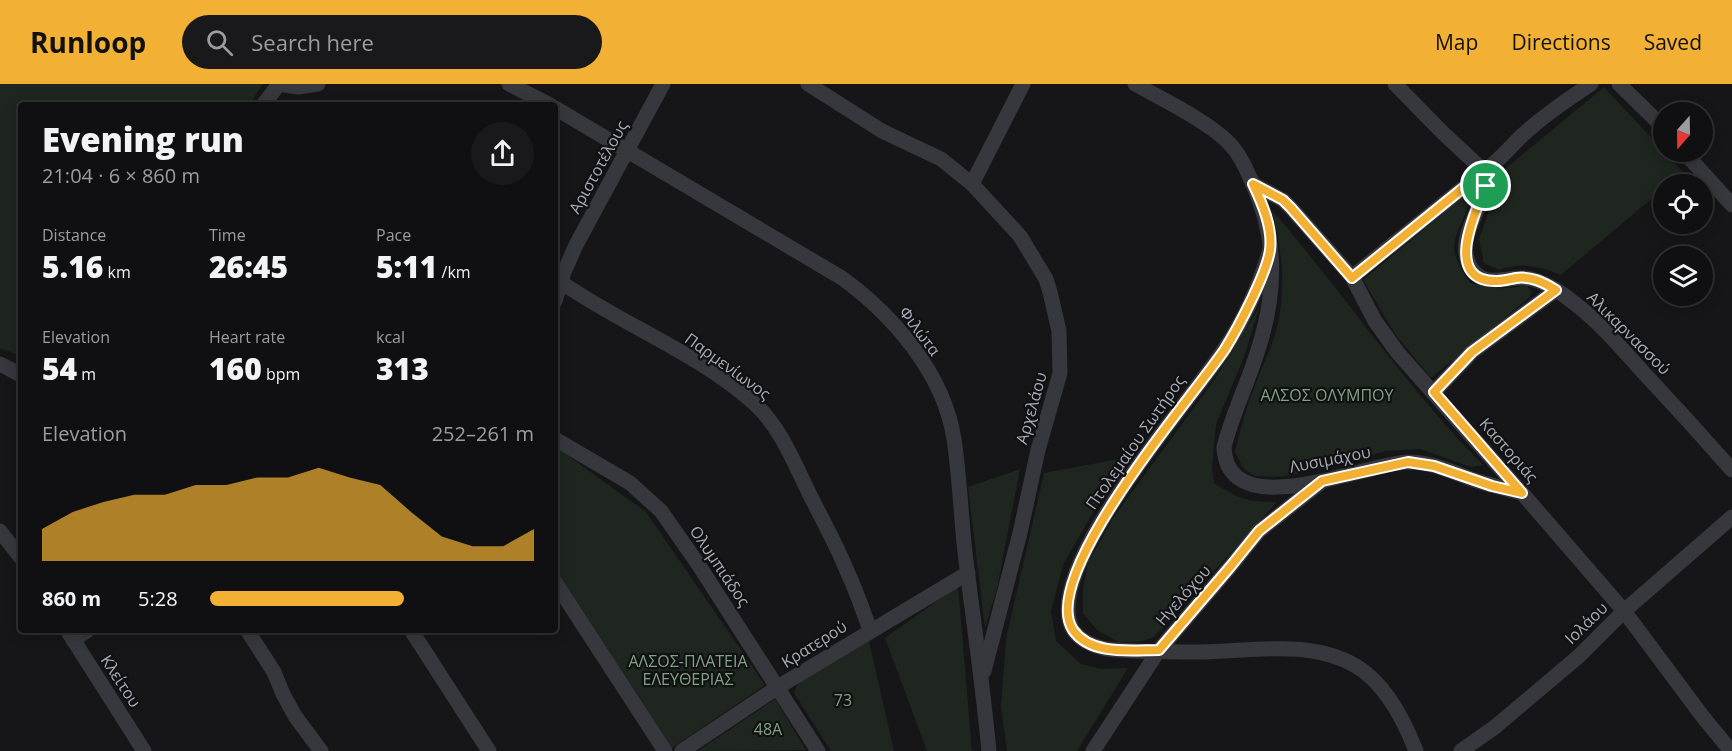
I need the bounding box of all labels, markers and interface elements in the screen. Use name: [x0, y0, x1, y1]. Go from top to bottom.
search box: [182, 15, 602, 69]
text: Runloop: [30, 23, 146, 61]
icon: search: [203, 26, 236, 59]
text: Search here: [251, 27, 374, 57]
text: Map: [1435, 28, 1478, 56]
text: Directions: [1511, 28, 1611, 56]
text: Saved: [1644, 28, 1702, 56]
north arrow: [1653, 102, 1713, 162]
map controls: [1653, 102, 1713, 306]
street label: Αριστοτέλους: [563, 116, 633, 217]
text: Evening run: [42, 117, 244, 162]
button: share: [471, 122, 534, 185]
pin: [1460, 160, 1511, 211]
text: 21:04 · 6 × 860 m: [42, 162, 200, 189]
icon: arrive: [1469, 169, 1502, 202]
button: locate: [1653, 174, 1713, 234]
text: Distance: [42, 224, 106, 246]
text: Time: [209, 224, 246, 246]
text: Pace: [376, 224, 411, 246]
text: 5.16: [42, 246, 103, 287]
text: 26:45: [209, 246, 288, 287]
text: 5:11: [376, 246, 437, 287]
button: layers: [1653, 246, 1713, 306]
text: km: [103, 261, 131, 283]
text: /km: [437, 261, 471, 283]
street label: Αλικαρνασσού: [1583, 287, 1675, 379]
street label: Φιλώτα: [894, 302, 946, 360]
text: Elevation: [42, 326, 110, 348]
text: Heart rate: [209, 326, 285, 348]
text: kcal: [376, 326, 405, 348]
street label: Παρμενίωνος: [681, 327, 776, 405]
text: 54: [42, 348, 77, 389]
text: 160: [209, 348, 262, 389]
text: 313: [376, 348, 429, 389]
text: m: [77, 363, 96, 385]
text: bpm: [262, 363, 300, 385]
street label: Αρχελάου: [1010, 369, 1052, 447]
street label: Πτολεμαίου Σωτήρος: [1080, 370, 1190, 514]
park label: ΑΛΣΟΣ ΟΛΥΜΠΟΥ: [1261, 384, 1394, 406]
street label: Καστοριάς: [1475, 413, 1543, 487]
text: Elevation: [42, 420, 127, 447]
text: 252–261 m: [432, 420, 534, 447]
street label: Λυσιμάχου: [1287, 440, 1373, 478]
street label: Ολυμπιάδος: [685, 521, 755, 611]
street label: Ηγελόχου: [1150, 560, 1216, 630]
text: 860 m: [42, 585, 101, 612]
text: 5:28: [138, 585, 178, 612]
street label: Ιολάου: [1560, 597, 1612, 649]
street label: Κρατερού: [777, 615, 851, 673]
park label: ΑΛΣΟΣ-ΠΛΑΤΕΙΑ ΕΛΕΥΘΕΡΙΑΣ: [628, 650, 748, 690]
street label: Κλείτου: [96, 651, 146, 711]
park label: 73: [834, 689, 852, 711]
park label: 48Α: [754, 718, 783, 740]

